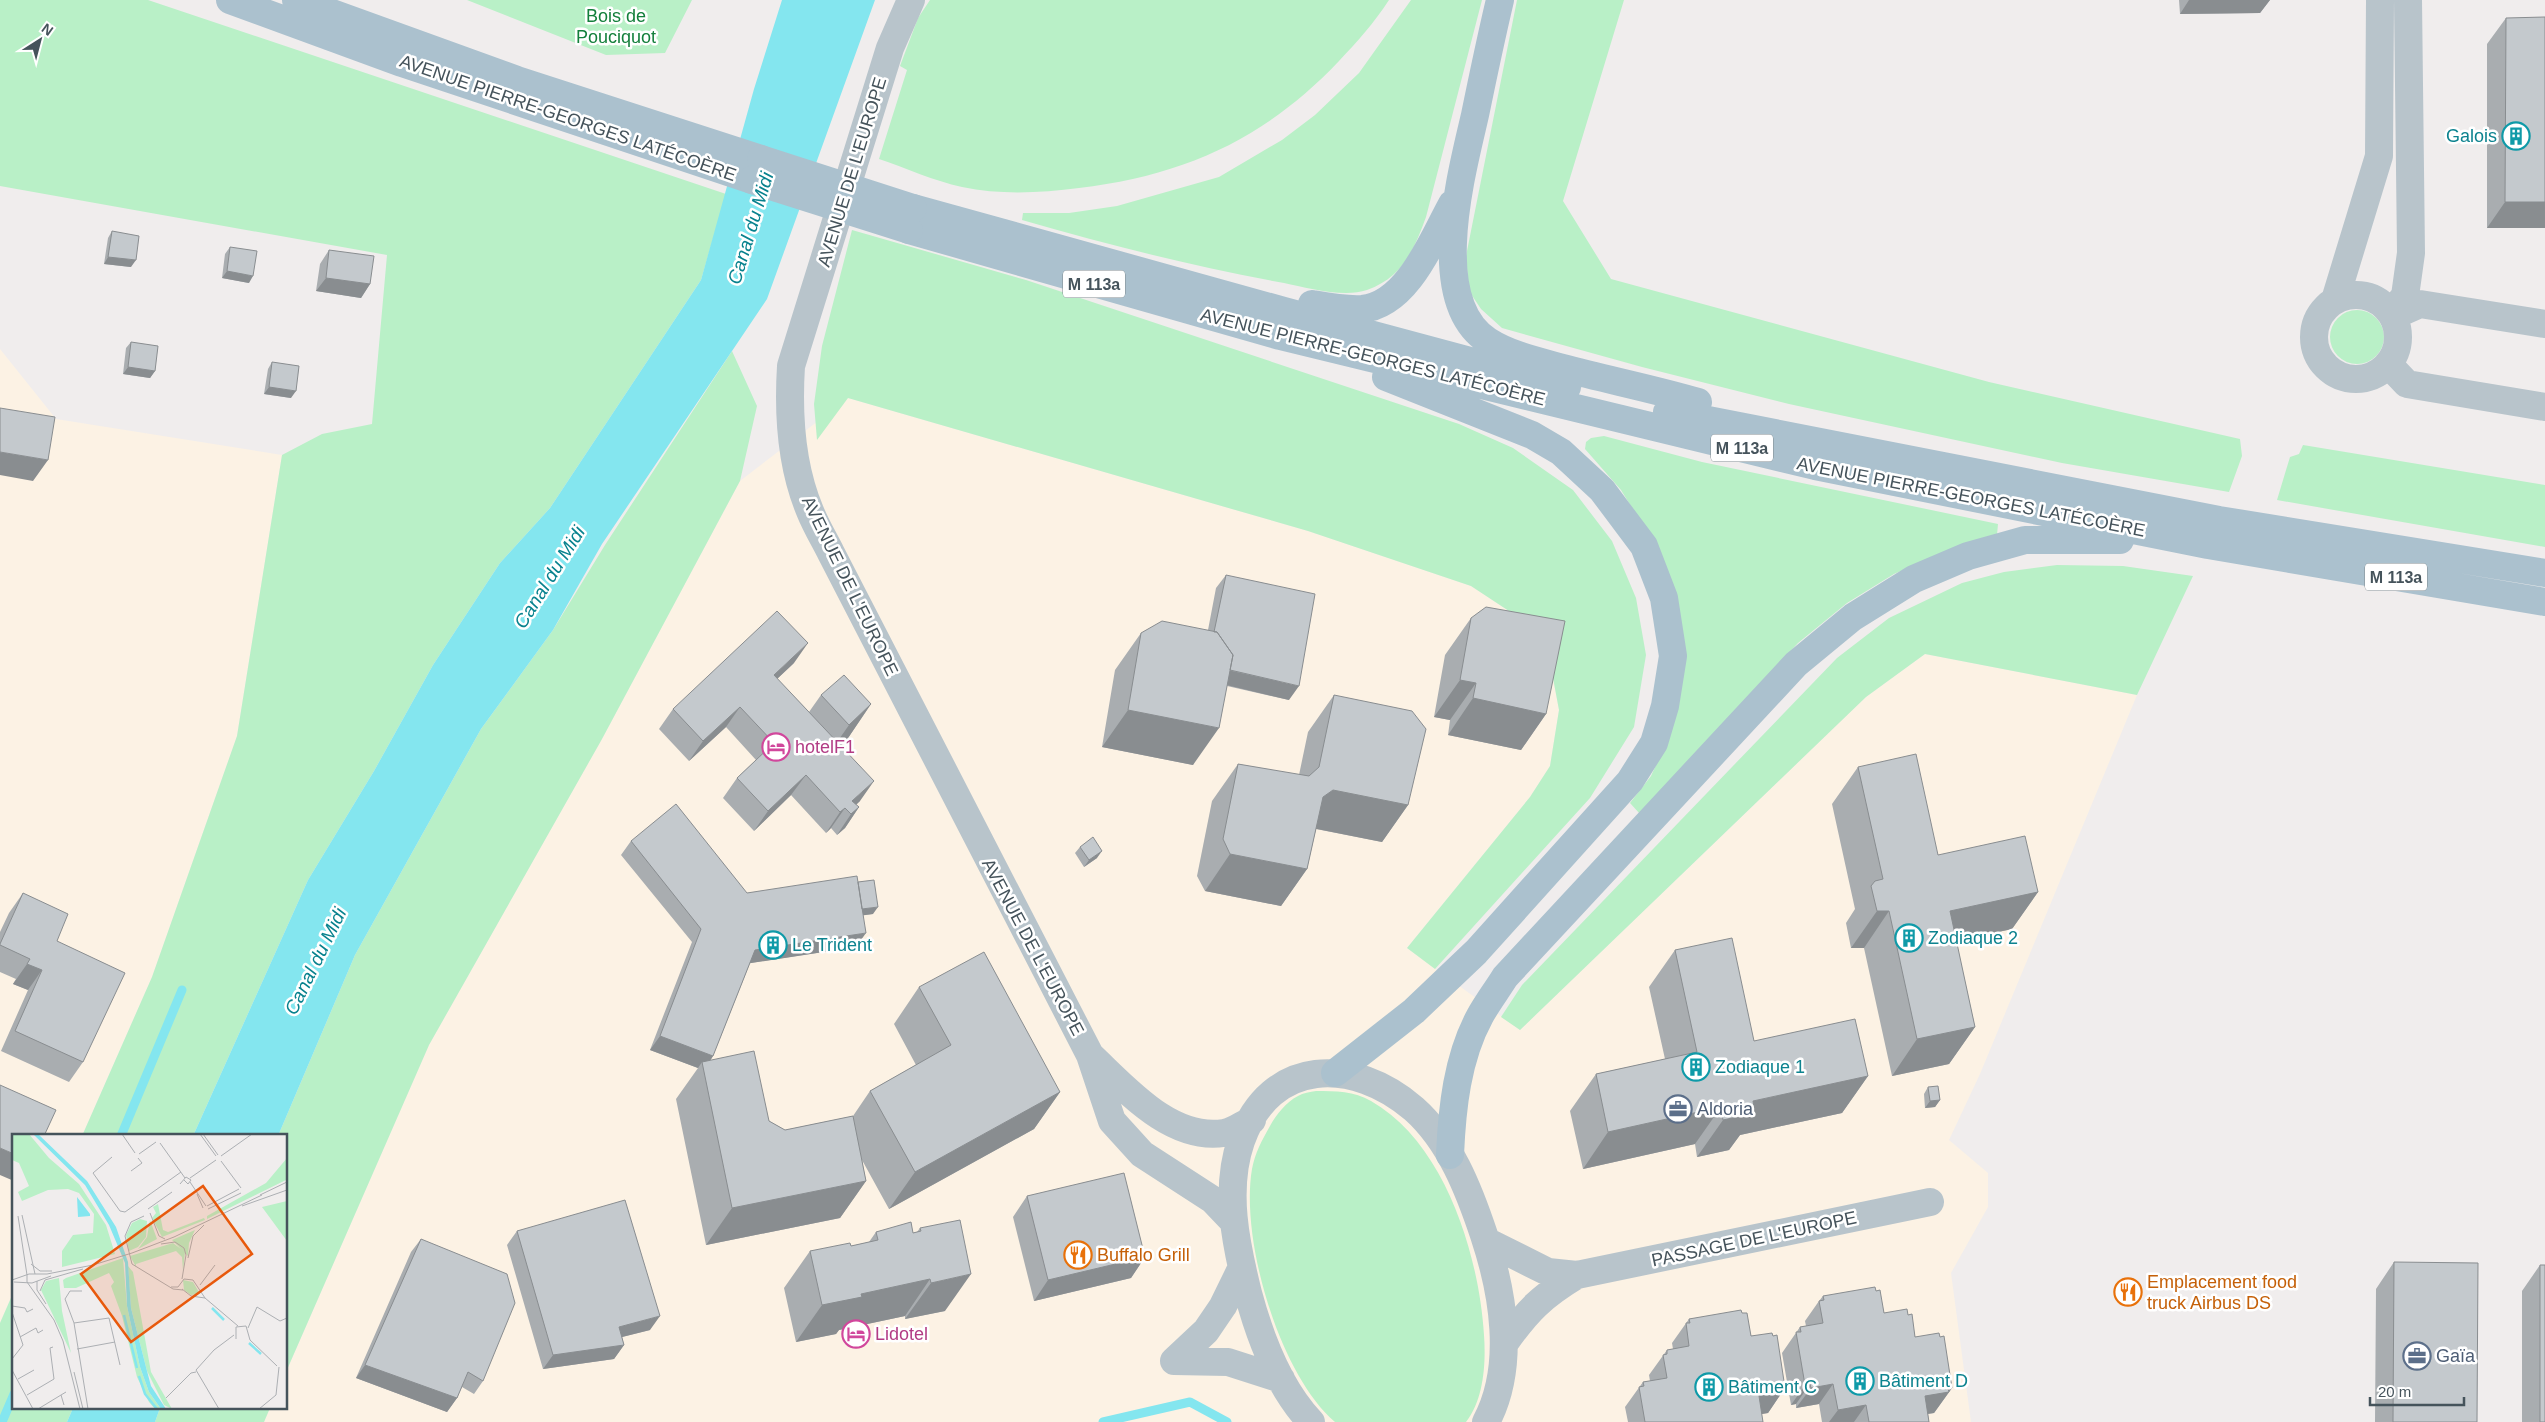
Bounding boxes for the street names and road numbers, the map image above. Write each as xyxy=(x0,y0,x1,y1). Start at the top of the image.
street label: AVENUE PIERRE-GEORGES LATÉCOÈRE xyxy=(397,51,739,185)
street label: AVENUE DE L'EUROPE xyxy=(814,75,890,269)
road number: M 113a xyxy=(1063,270,1125,298)
street label: AVENUE PIERRE-GEORGES LATÉCOÈRE xyxy=(1199,304,1547,410)
road number: M 113a xyxy=(1711,434,1773,462)
street label: AVENUE PIERRE-GEORGES LATÉCOÈRE xyxy=(1795,453,2147,541)
street label: AVENUE DE L'EUROPE xyxy=(798,493,902,679)
road number: M 113a xyxy=(2365,564,2427,590)
street label: AVENUE DE L'EUROPE xyxy=(978,855,1088,1039)
street label: PASSAGE DE L'EUROPE xyxy=(1650,1207,1858,1271)

